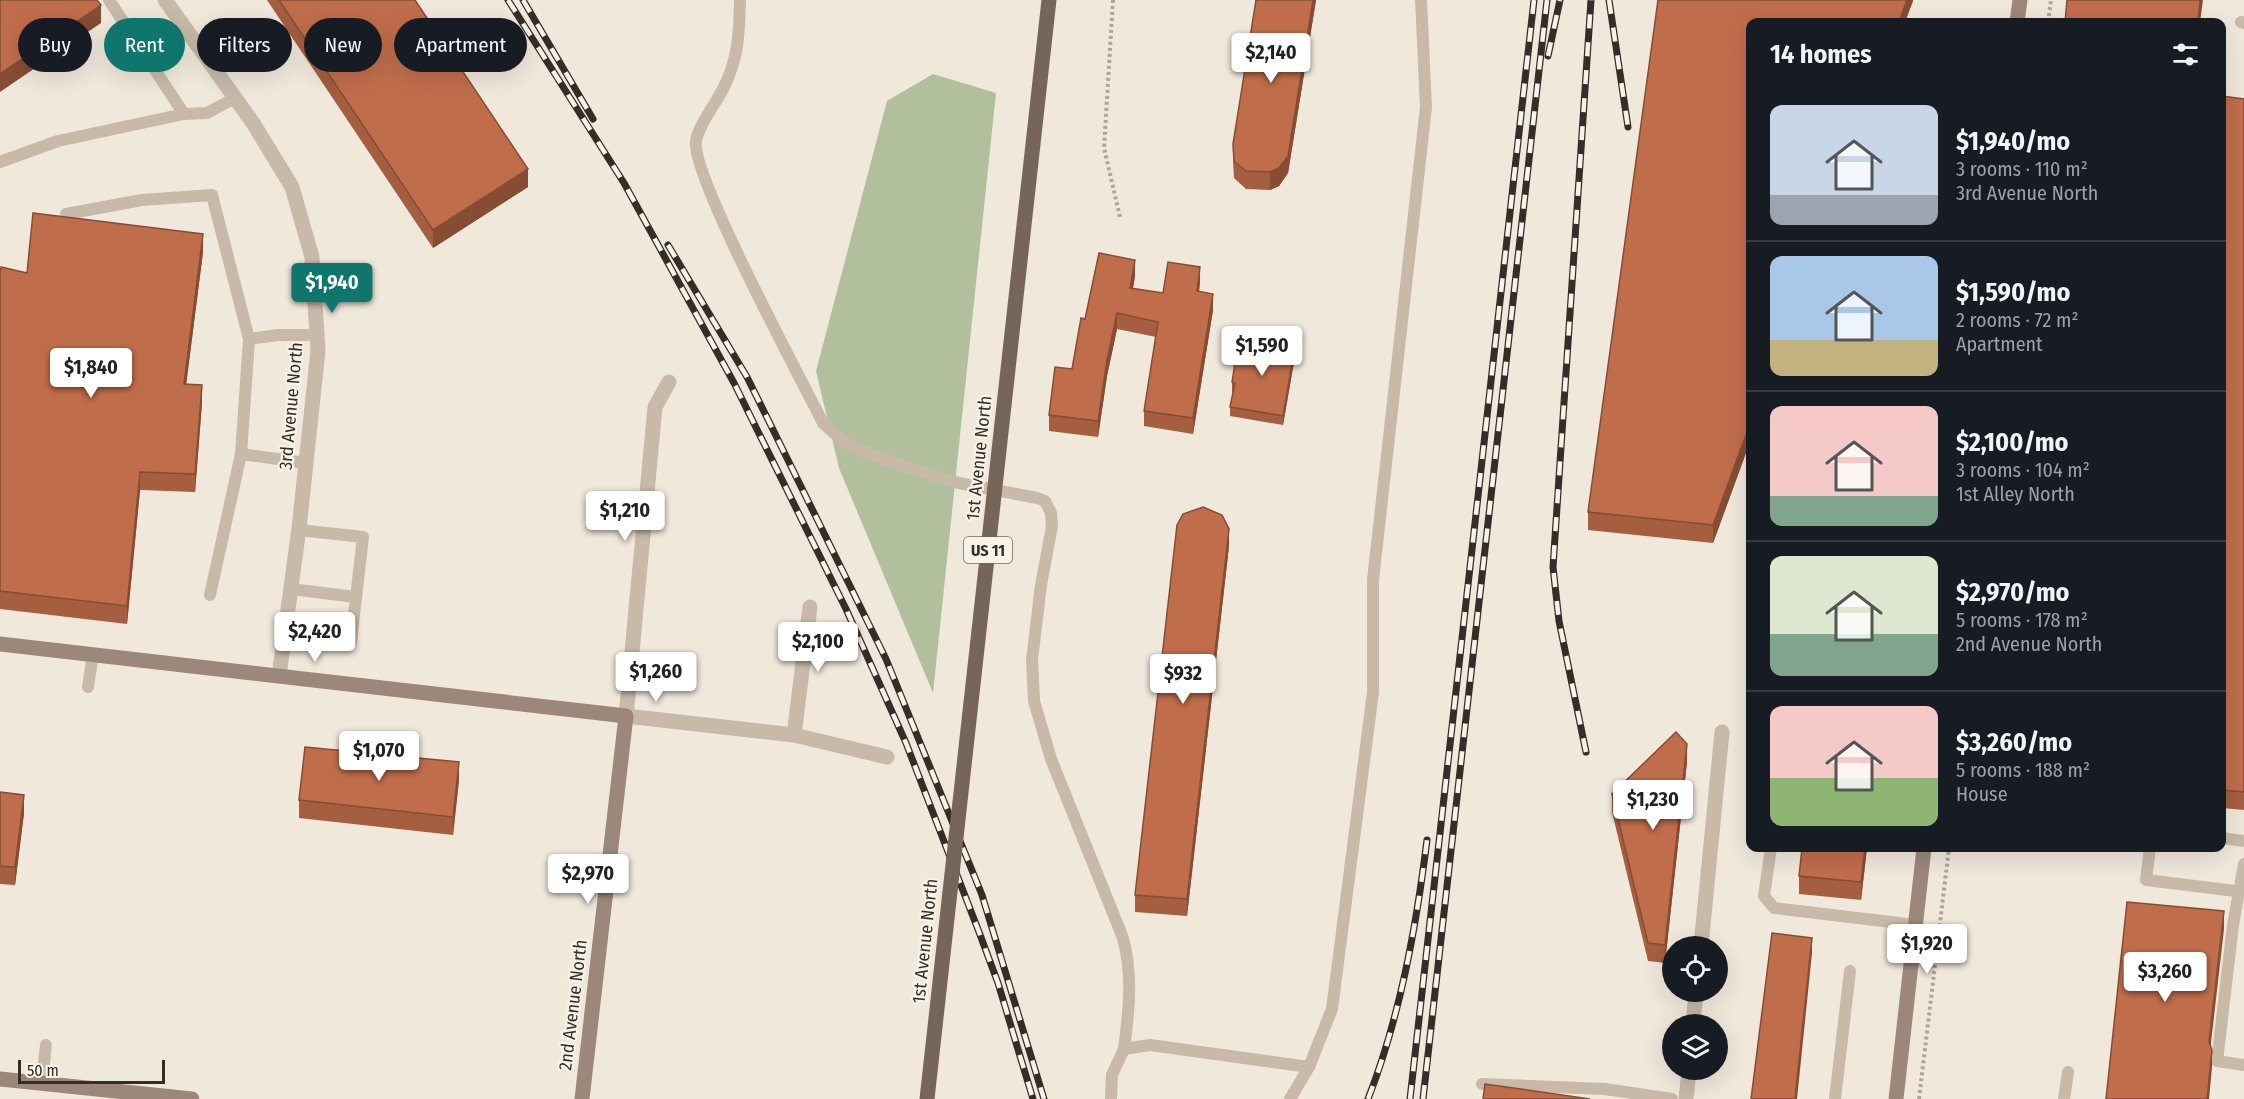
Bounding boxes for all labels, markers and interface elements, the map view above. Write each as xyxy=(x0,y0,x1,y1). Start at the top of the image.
chip: Buy xyxy=(18,18,92,72)
chip: Rent xyxy=(104,18,185,72)
chip: Filters xyxy=(197,18,292,72)
chip: New xyxy=(304,18,382,72)
chip: Apartment xyxy=(394,18,527,72)
pin: $2,140 xyxy=(1222,33,1320,84)
icon: filters xyxy=(2169,38,2202,71)
text: 14 homes xyxy=(1770,39,1872,70)
text: $2,140 xyxy=(1245,40,1297,64)
text: $1,940/mo xyxy=(1956,126,2070,157)
icon: home xyxy=(1818,129,1890,201)
text: 3 rooms · 110 m² xyxy=(1956,157,2088,181)
text: 3rd Avenue North xyxy=(1956,181,2098,205)
pin: $1,940 xyxy=(283,263,381,314)
text: $1,940 xyxy=(305,270,359,294)
text: $1,590/mo xyxy=(1956,277,2070,308)
icon: home xyxy=(1818,280,1890,352)
text: 2 rooms · 72 m² xyxy=(1956,308,2078,332)
pin: $1,590 xyxy=(1213,326,1311,377)
text: Apartment xyxy=(1956,332,2043,356)
text: $1,590 xyxy=(1235,333,1289,357)
street label: 3rd Avenue North xyxy=(274,341,308,471)
pin: $1,840 xyxy=(42,348,140,399)
text: $1,840 xyxy=(64,355,118,379)
street label: 1st Avenue North xyxy=(962,395,996,521)
text: $2,100/mo xyxy=(1956,427,2069,458)
icon: home xyxy=(1818,430,1890,502)
text: 3 rooms · 104 m² xyxy=(1956,458,2090,482)
text: 1st Alley North xyxy=(1956,482,2075,506)
pin: $1,210 xyxy=(576,491,674,542)
text: $1,210 xyxy=(600,498,650,522)
road number: US 11 xyxy=(964,537,1012,563)
text: $2,970/mo xyxy=(1956,577,2069,608)
icon: home xyxy=(1818,580,1890,652)
text: 5 rooms · 178 m² xyxy=(1956,608,2088,632)
pin: $2,420 xyxy=(266,612,364,663)
text: $2,420 xyxy=(288,619,342,643)
pin: $2,100 xyxy=(769,622,867,673)
text: $2,100 xyxy=(792,629,844,653)
text: 2nd Avenue North xyxy=(1956,632,2102,656)
pin: $1,260 xyxy=(607,652,705,703)
pin: $932 xyxy=(1147,654,1219,705)
text: $1,260 xyxy=(630,659,682,683)
text: $932 xyxy=(1164,661,1202,685)
text: $3,260/mo xyxy=(1956,727,2072,758)
icon: home xyxy=(1818,730,1890,802)
pin: $1,070 xyxy=(330,731,428,782)
text: $1,070 xyxy=(353,738,405,762)
text: 5 rooms · 188 m² xyxy=(1956,758,2090,782)
pin: $1,230 xyxy=(1604,780,1702,831)
text: House xyxy=(1956,782,2008,806)
text: $1,230 xyxy=(1627,787,1679,811)
pin: $2,970 xyxy=(539,854,637,905)
text: $2,970 xyxy=(562,861,614,885)
street label: 1st Avenue North xyxy=(908,878,942,1004)
pin: $1,920 xyxy=(1878,924,1976,975)
text: $1,920 xyxy=(1901,931,1953,955)
map controls xyxy=(1662,936,1728,1080)
button: locate xyxy=(1662,936,1728,1002)
street label: 2nd Avenue North xyxy=(554,938,592,1072)
pin: $3,260 xyxy=(2116,952,2214,1003)
text: $3,260 xyxy=(2138,959,2192,983)
button: layers xyxy=(1662,1014,1728,1080)
scale bar xyxy=(18,1057,165,1084)
text: 50 m xyxy=(27,1061,59,1080)

